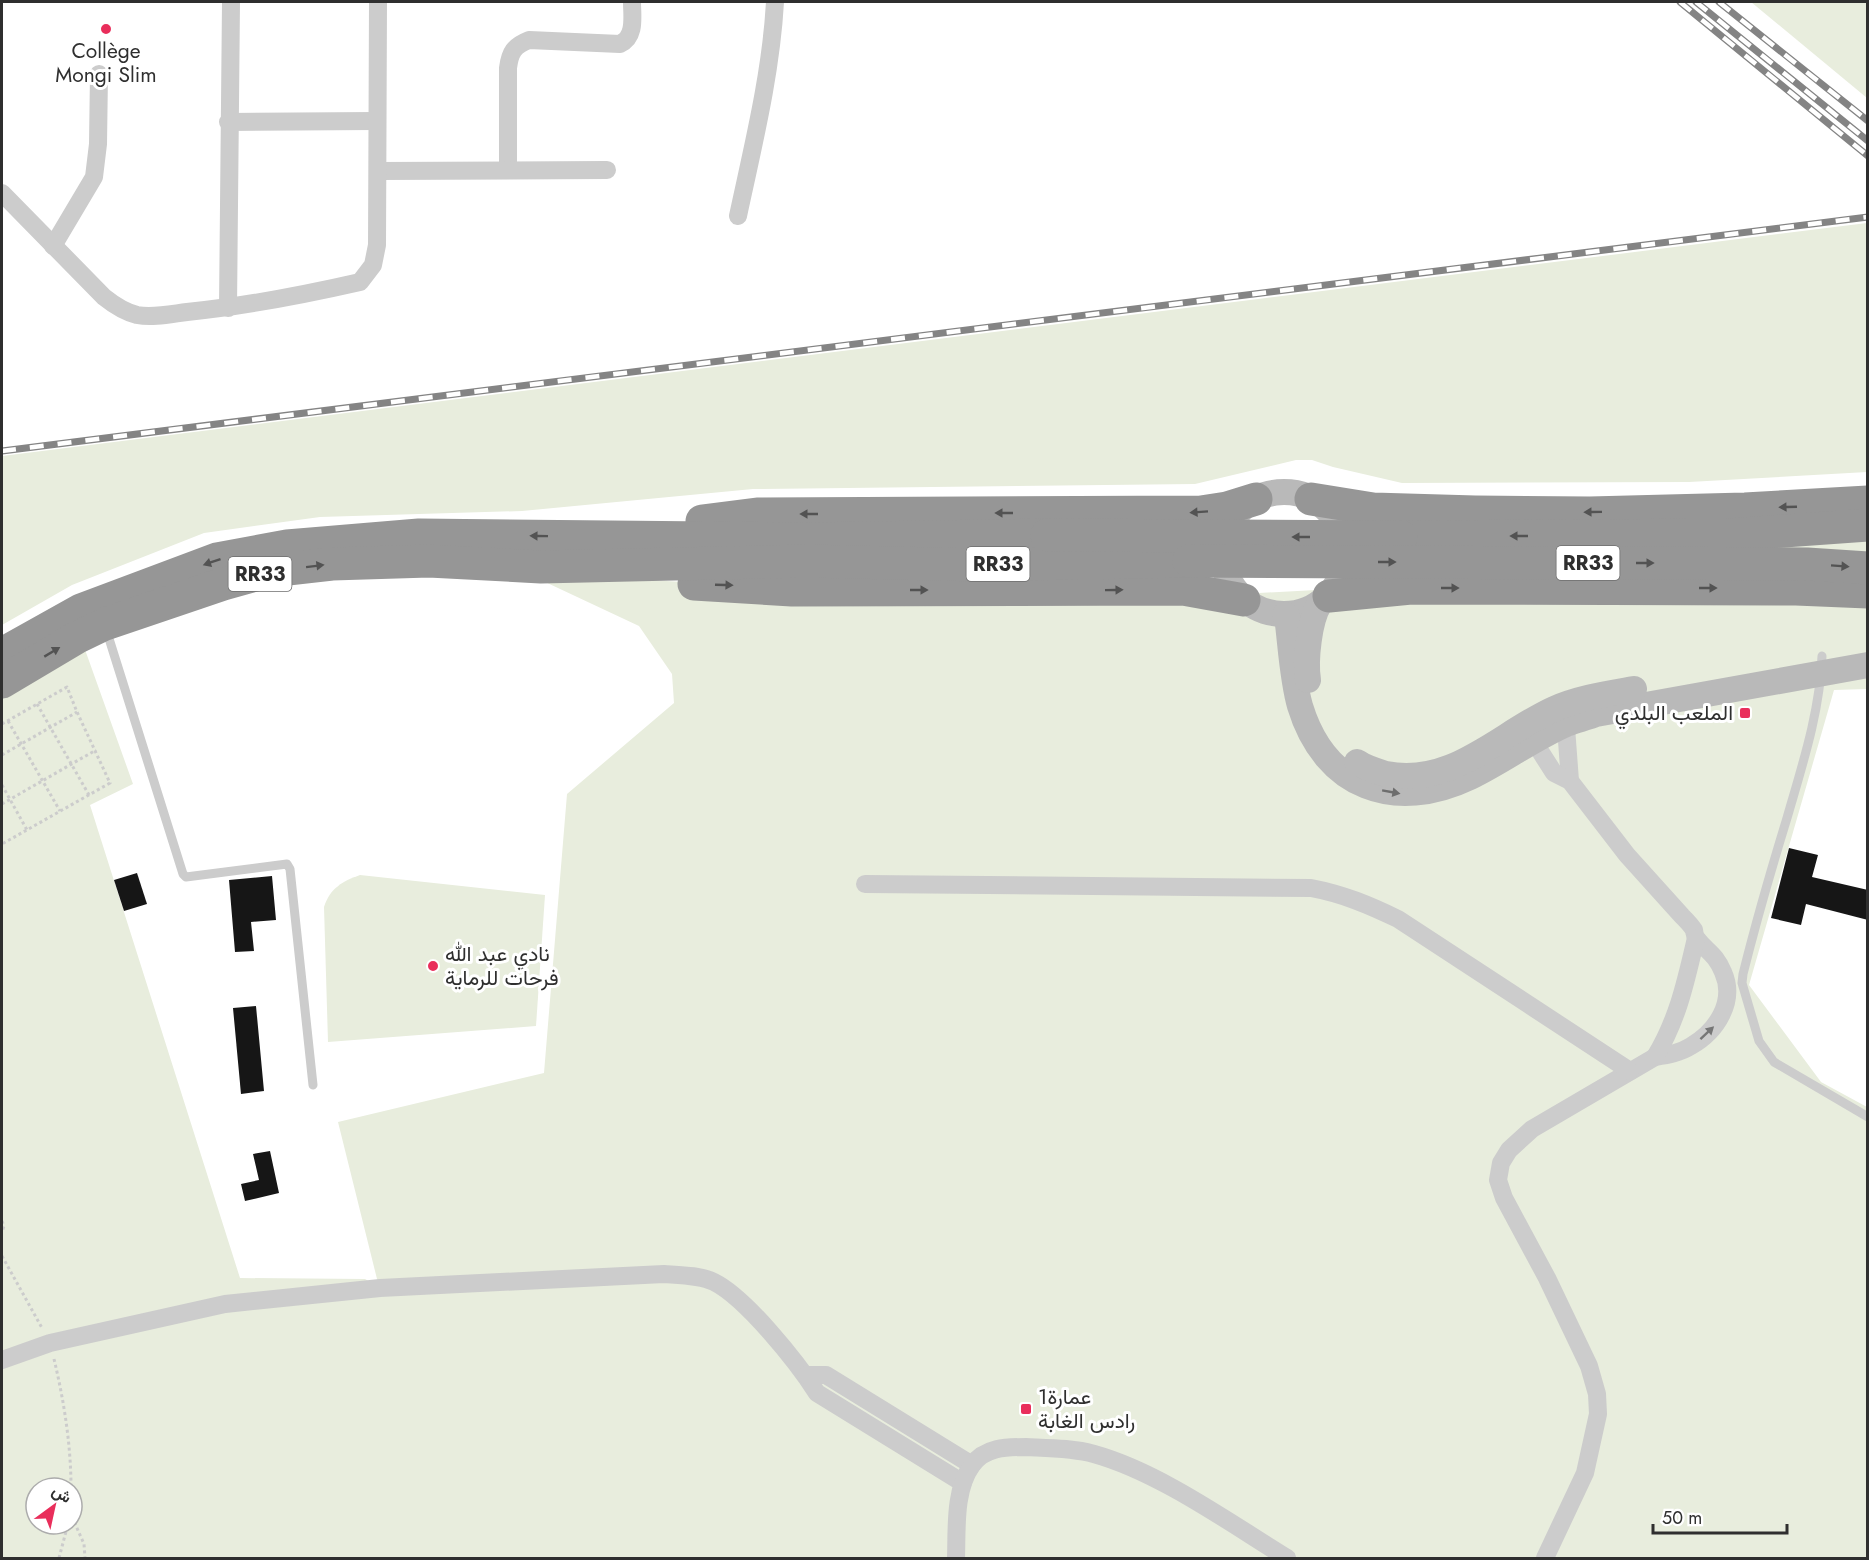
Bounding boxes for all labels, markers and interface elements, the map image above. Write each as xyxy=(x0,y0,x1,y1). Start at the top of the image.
marker: Collège Mongi Slim xyxy=(99,22,113,36)
place label: Collège Mongi Slim xyxy=(55,36,157,90)
one-way arrow xyxy=(1779,502,1798,512)
one-way arrow xyxy=(1189,507,1208,516)
one-way arrow xyxy=(994,508,1013,518)
one-way arrow xyxy=(1584,508,1603,517)
one-way arrow xyxy=(799,509,818,519)
one-way arrow xyxy=(529,531,548,541)
one-way arrow xyxy=(1510,531,1529,541)
one-way arrow xyxy=(1291,532,1310,541)
road number: RR33 xyxy=(1556,546,1620,580)
road number: RR33 xyxy=(966,547,1030,581)
one-way arrow xyxy=(203,557,221,567)
road number: RR33 xyxy=(228,557,292,591)
one-way arrow xyxy=(1378,557,1397,567)
one-way arrow xyxy=(1636,558,1655,568)
one-way arrow xyxy=(306,561,325,571)
one-way arrow xyxy=(1830,562,1849,571)
one-way arrow xyxy=(715,581,734,590)
one-way arrow xyxy=(1440,583,1459,593)
one-way arrow xyxy=(1698,583,1717,593)
one-way arrow xyxy=(909,585,928,595)
one-way arrow xyxy=(1104,585,1123,595)
one-way arrow xyxy=(44,647,61,657)
place label: الملعب البلدي xyxy=(1615,698,1733,730)
marker: الملعب البلدي xyxy=(1738,706,1752,720)
one-way arrow xyxy=(1382,788,1401,797)
place label: نادي عبد الله فرحات للرماية xyxy=(445,939,559,993)
marker: نادي عبد الله فرحات للرماية xyxy=(426,959,440,973)
one-way arrow xyxy=(1699,1026,1713,1040)
place label: 1عمارة رادس الغابة xyxy=(1038,1382,1135,1436)
marker: 1عمارة رادس الغابة xyxy=(1019,1402,1033,1416)
north arrow xyxy=(24,1476,84,1536)
text: ش xyxy=(48,1479,76,1509)
scale bar xyxy=(1653,1497,1786,1535)
text: 50 m xyxy=(1662,1505,1702,1531)

